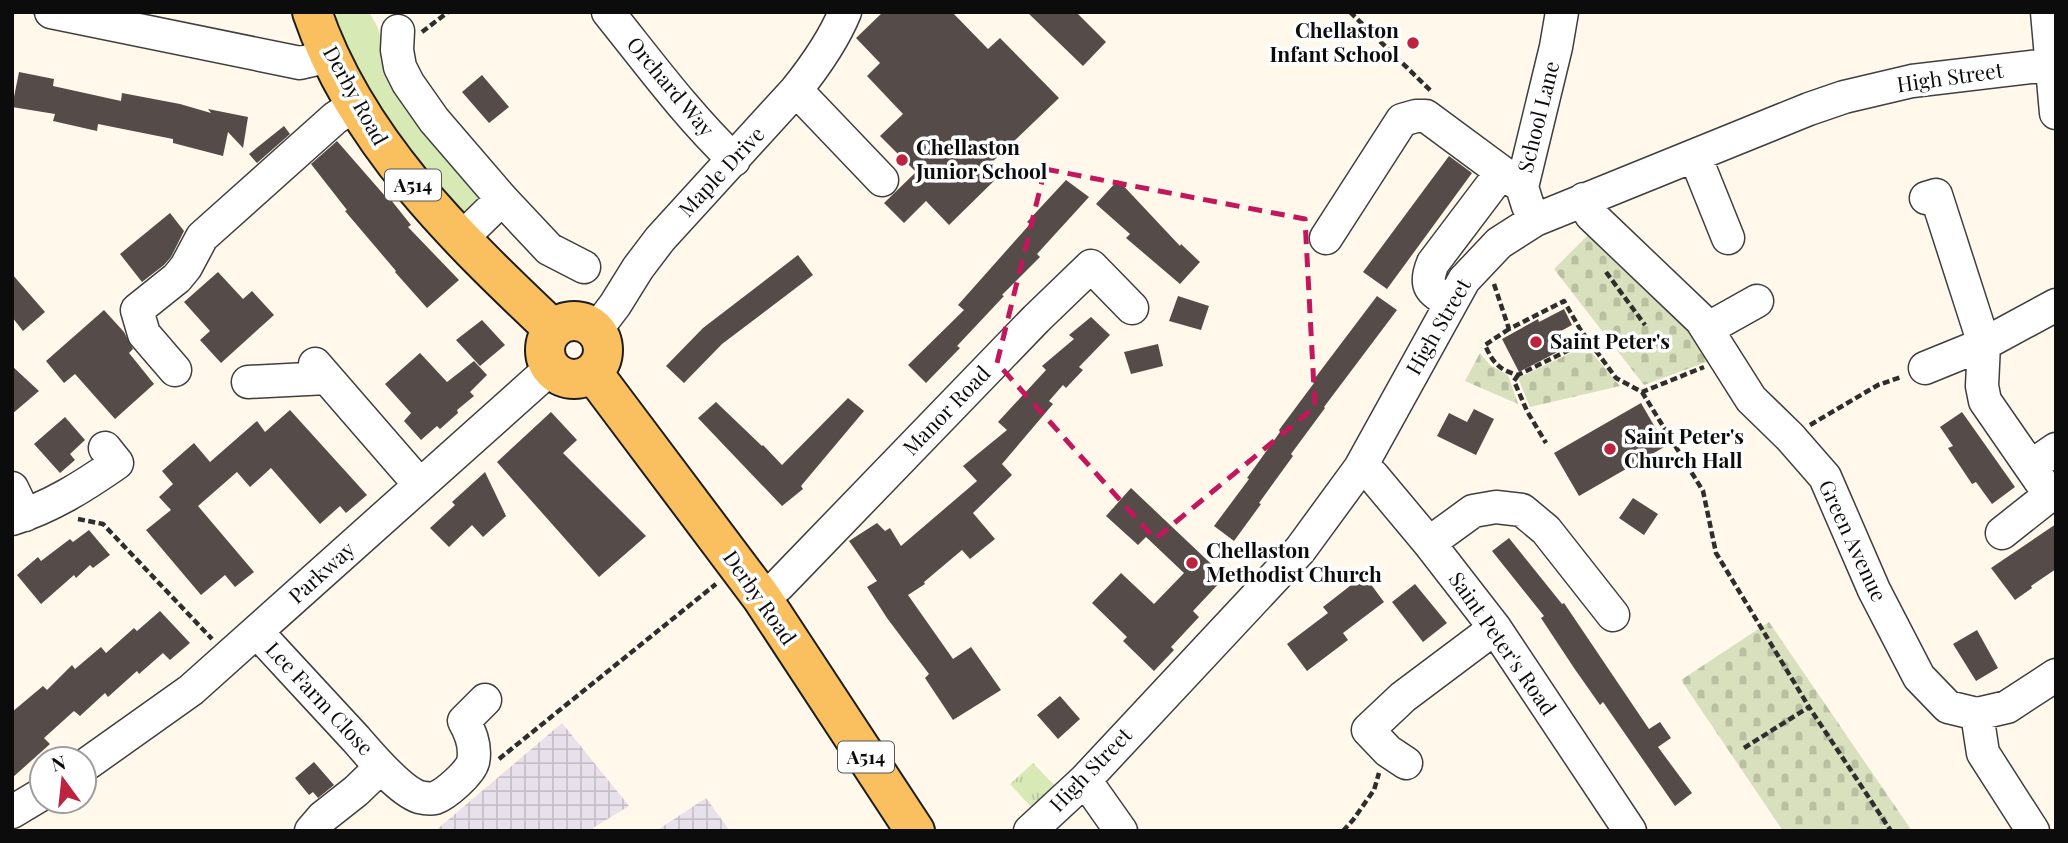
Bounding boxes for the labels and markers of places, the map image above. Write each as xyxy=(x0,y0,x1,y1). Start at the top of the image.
place label: Chellaston Infant School xyxy=(1269,15,1399,67)
marker: Chellaston Infant School xyxy=(1405,35,1421,51)
place label: Chellaston Junior School xyxy=(915,132,1048,184)
marker: Chellaston Junior School xyxy=(894,152,910,168)
place label: Saint Peter's xyxy=(1550,326,1670,354)
marker: Saint Peter's xyxy=(1528,334,1544,350)
place label: Saint Peter's Church Hall xyxy=(1624,421,1744,473)
marker: Saint Peter's Church Hall xyxy=(1602,441,1618,457)
place label: Chellaston Methodist Church xyxy=(1206,535,1382,587)
marker: Chellaston Methodist Church xyxy=(1184,555,1200,571)

